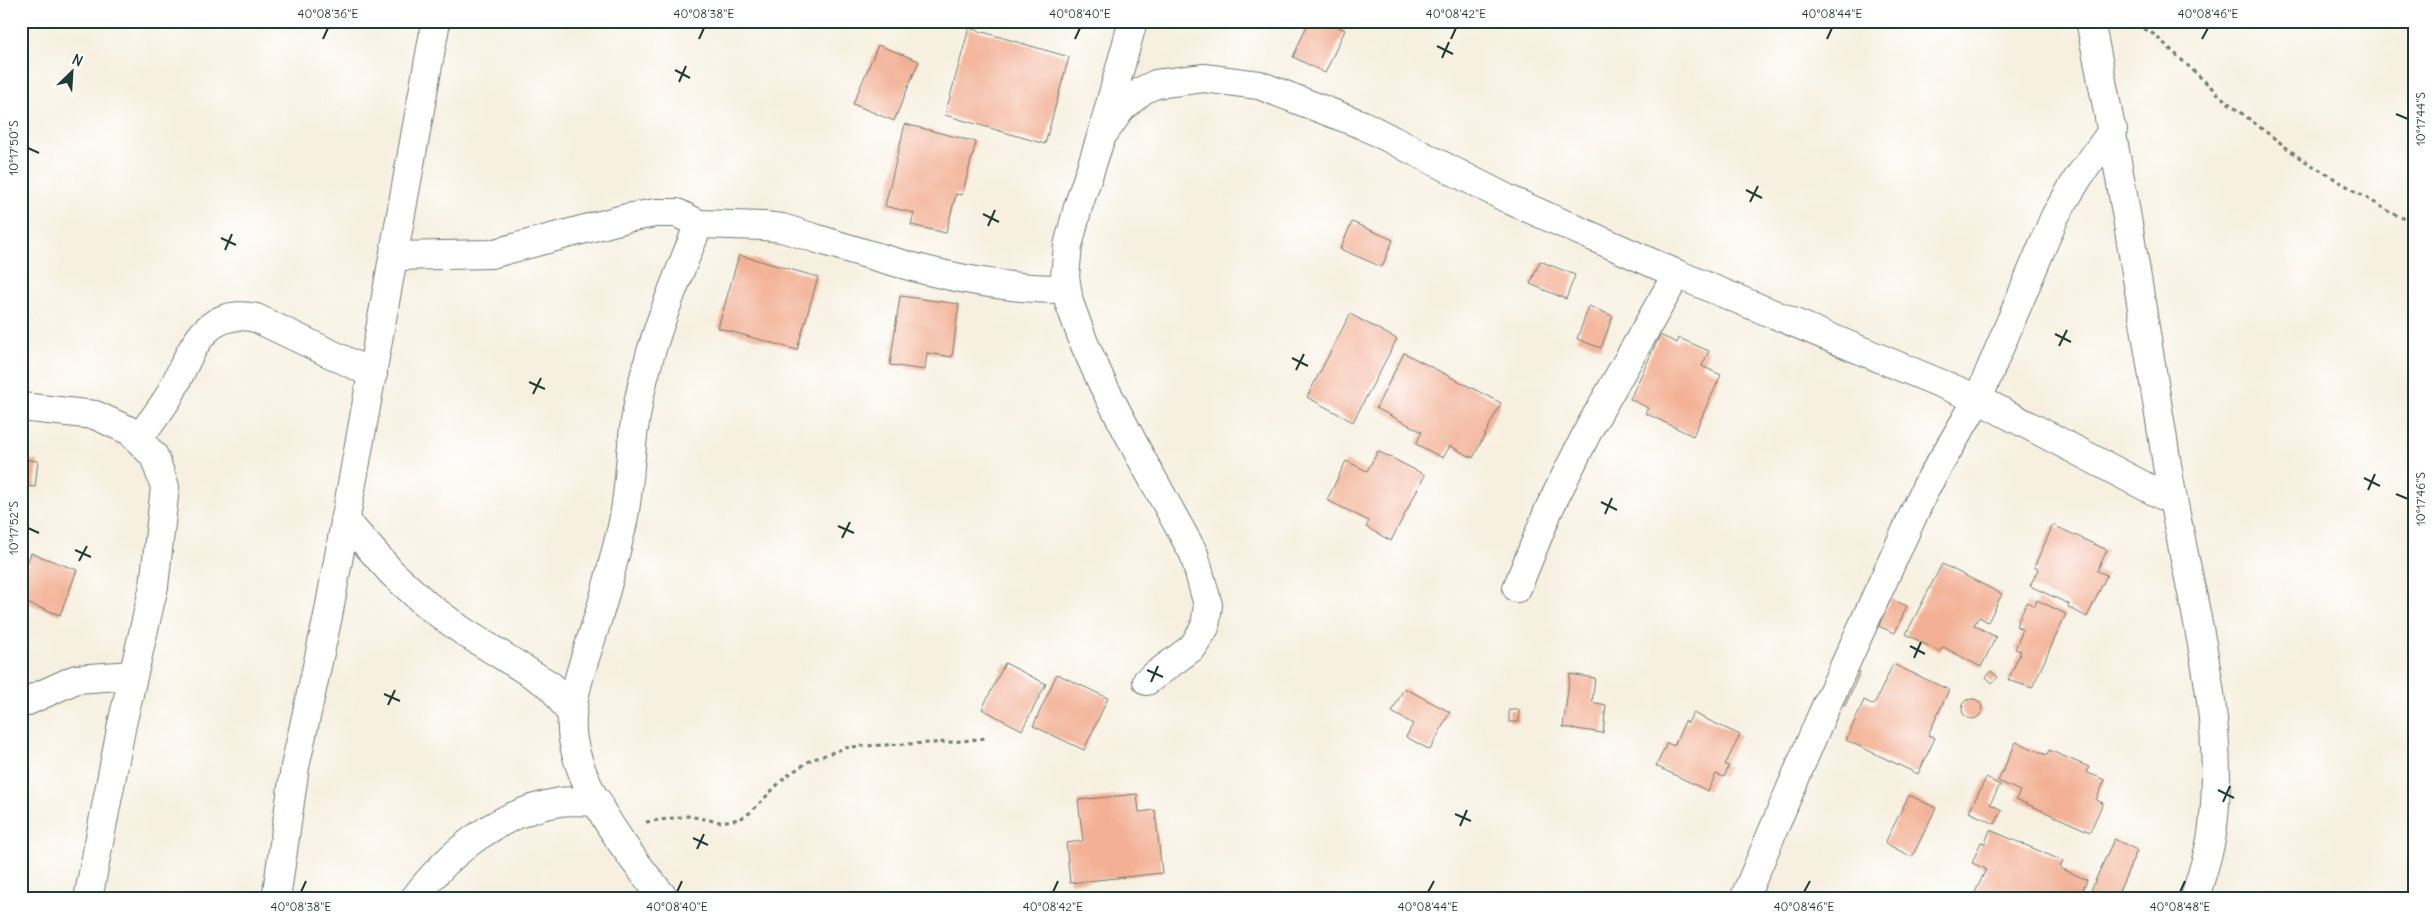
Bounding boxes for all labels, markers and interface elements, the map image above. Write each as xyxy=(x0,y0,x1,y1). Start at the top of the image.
text: 40°08'36"E xyxy=(298,6,358,21)
text: 40°08'38"E xyxy=(674,6,734,21)
text: 40°08'40"E xyxy=(1049,6,1111,21)
text: 40°08'42"E xyxy=(1426,6,1486,21)
text: 40°08'44"E xyxy=(1802,6,1862,21)
text: 40°08'46"E xyxy=(2178,6,2238,21)
north arrow xyxy=(48,48,98,98)
text: N xyxy=(69,50,86,70)
text: 10°17'44"S xyxy=(2413,92,2428,146)
text: 10°17'50"S xyxy=(6,120,21,176)
text: 10°17'46"S xyxy=(2413,472,2428,526)
text: 10°17'52"S xyxy=(6,501,21,555)
text: 40°08'38"E xyxy=(271,899,331,914)
text: 40°08'40"E xyxy=(646,899,708,914)
text: 40°08'42"E xyxy=(1023,899,1083,914)
text: 40°08'44"E xyxy=(1398,899,1458,914)
text: 40°08'46"E xyxy=(1774,899,1834,914)
text: 40°08'48"E xyxy=(2150,899,2210,914)

